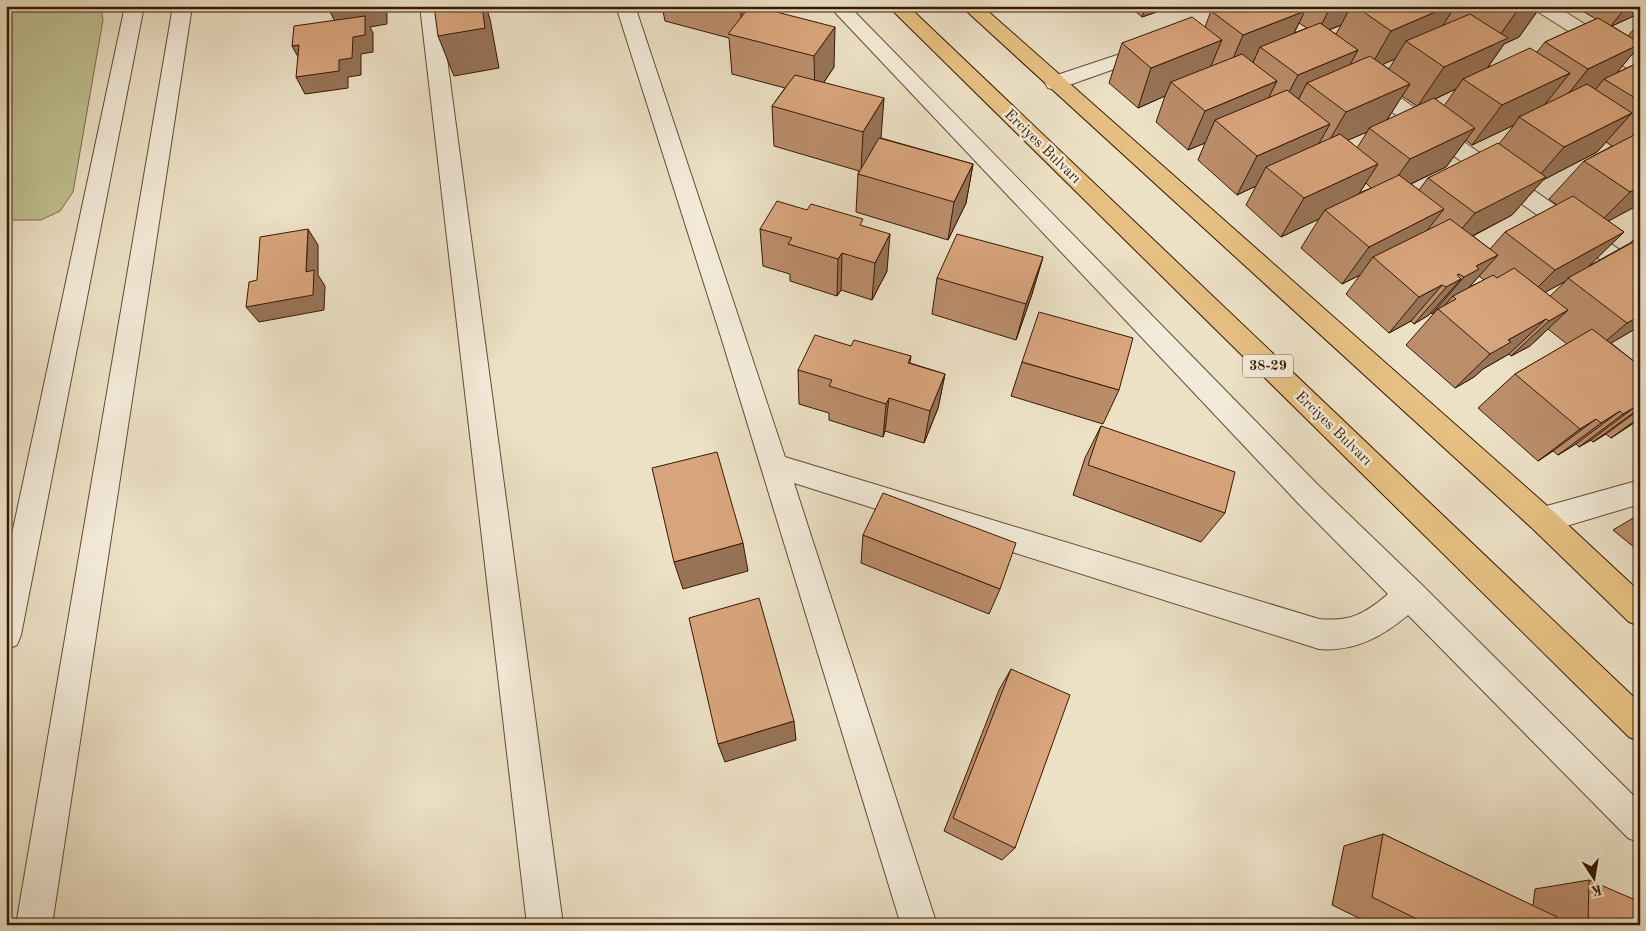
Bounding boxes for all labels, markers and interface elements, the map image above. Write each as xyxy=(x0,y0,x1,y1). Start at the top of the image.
street label: Erciyes Bulvarı xyxy=(1001,107,1083,187)
road number: 38-29 xyxy=(1243,354,1293,378)
street label: Erciyes Bulvarı xyxy=(1292,389,1374,469)
north arrow xyxy=(1568,854,1618,904)
text: K xyxy=(1590,882,1603,898)

